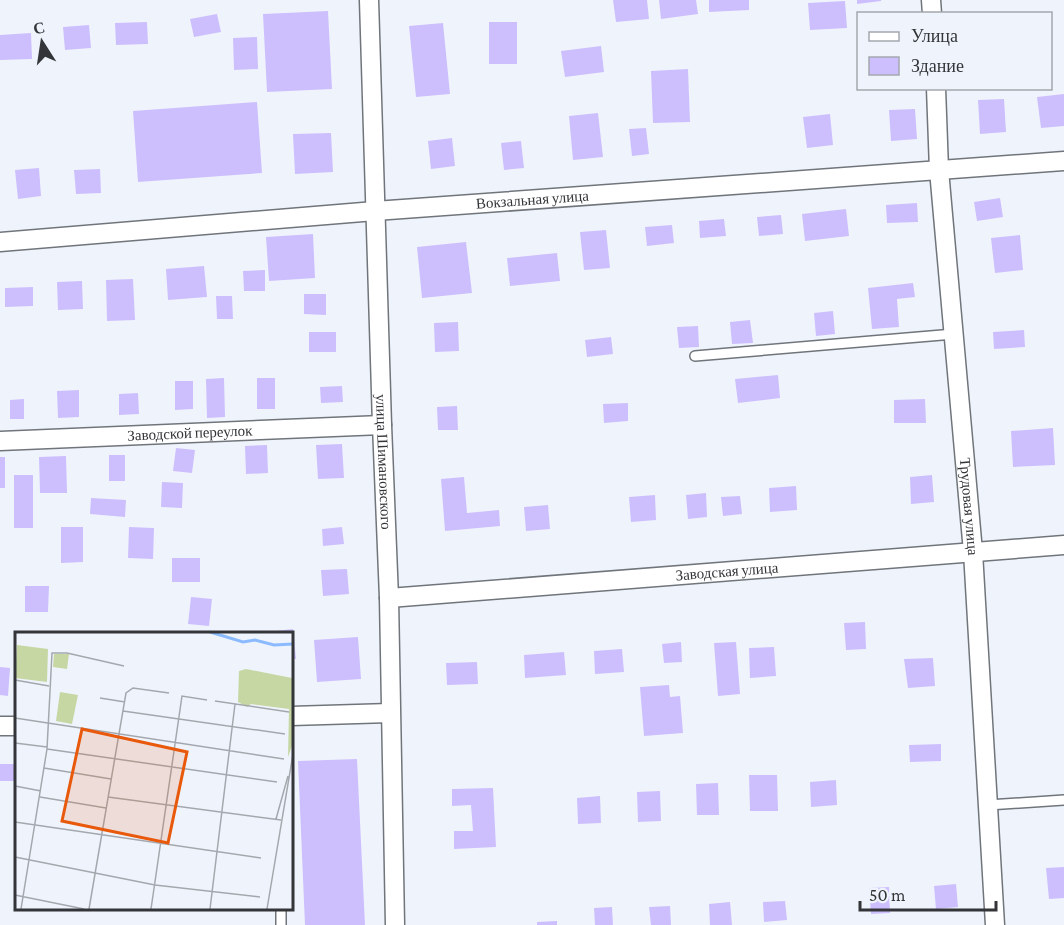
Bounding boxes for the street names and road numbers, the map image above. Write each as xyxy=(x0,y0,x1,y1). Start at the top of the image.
street label: Вокзальная улица xyxy=(475,187,590,212)
street label: улица Шимановского xyxy=(373,394,394,530)
street label: Заводской переулок xyxy=(127,422,253,444)
street label: Трудовая улица xyxy=(957,457,981,556)
street label: Заводская улица xyxy=(675,559,779,583)

